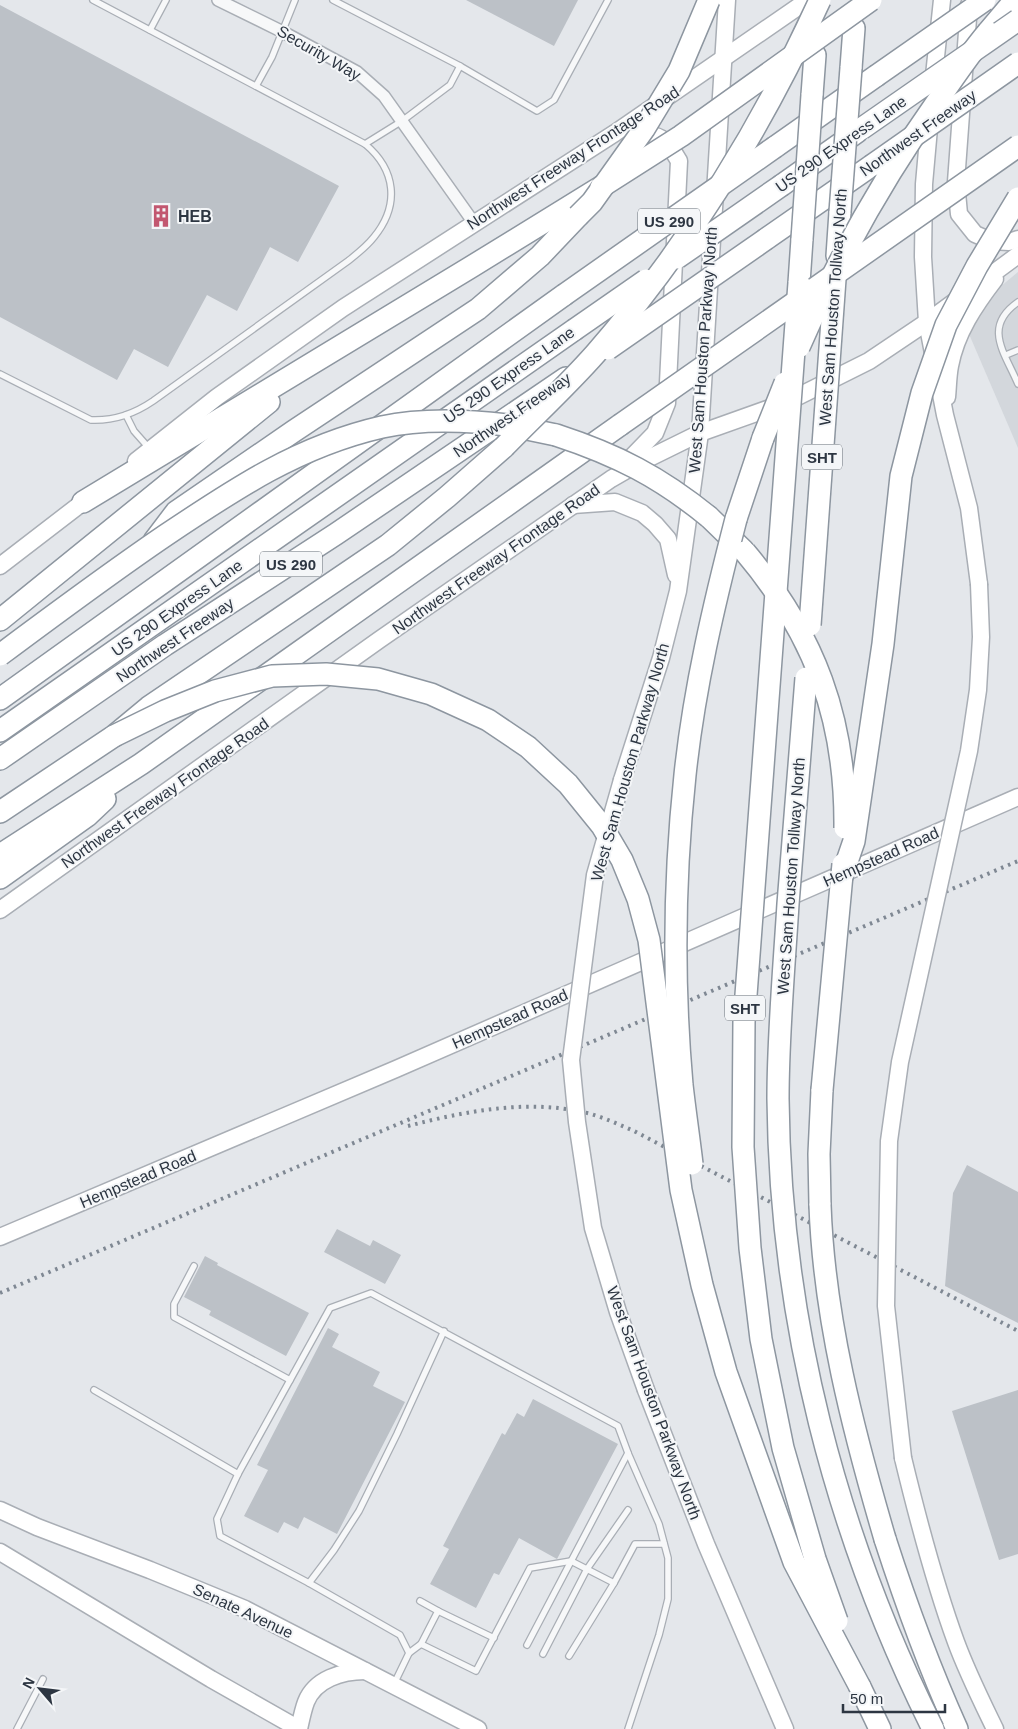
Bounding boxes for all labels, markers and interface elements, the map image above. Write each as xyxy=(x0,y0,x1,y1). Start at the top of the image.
street label: Security Way xyxy=(274,22,364,84)
street label: Northwest Freeway Frontage Road xyxy=(464,83,682,233)
street label: Northwest Freeway xyxy=(857,87,979,179)
street label: US 290 Express Lane xyxy=(772,92,910,196)
street label: West Sam Houston Tollway North xyxy=(816,188,850,426)
building icon: HEB xyxy=(148,203,174,229)
place label: HEB xyxy=(178,208,212,225)
road number: US 290 xyxy=(638,208,700,234)
street label: West Sam Houston Parkway North xyxy=(686,226,720,474)
street label: US 290 Express Lane xyxy=(440,323,578,427)
street label: Northwest Freeway xyxy=(450,369,574,461)
road number: SHT xyxy=(802,444,842,470)
street label: Northwest Freeway Frontage Road xyxy=(389,481,603,637)
road number: US 290 xyxy=(260,552,322,576)
street label: US 290 Express Lane xyxy=(108,556,246,660)
street label: Northwest Freeway xyxy=(113,594,237,686)
street label: West Sam Houston Parkway North xyxy=(588,641,672,883)
street label: Northwest Freeway Frontage Road xyxy=(58,715,272,871)
street label: West Sam Houston Tollway North xyxy=(774,757,808,995)
street label: Hempstead Road xyxy=(821,824,941,890)
street label: Hempstead Road xyxy=(450,986,570,1052)
road number: SHT xyxy=(725,996,765,1020)
street label: Hempstead Road xyxy=(77,1147,199,1211)
street label: West Sam Houston Parkway North xyxy=(604,1284,704,1522)
street label: Senate Avenue xyxy=(190,1580,296,1642)
north arrow xyxy=(15,1664,65,1714)
text: N xyxy=(19,1675,38,1691)
scale bar xyxy=(843,1682,946,1714)
text: 50 m xyxy=(850,1690,883,1707)

